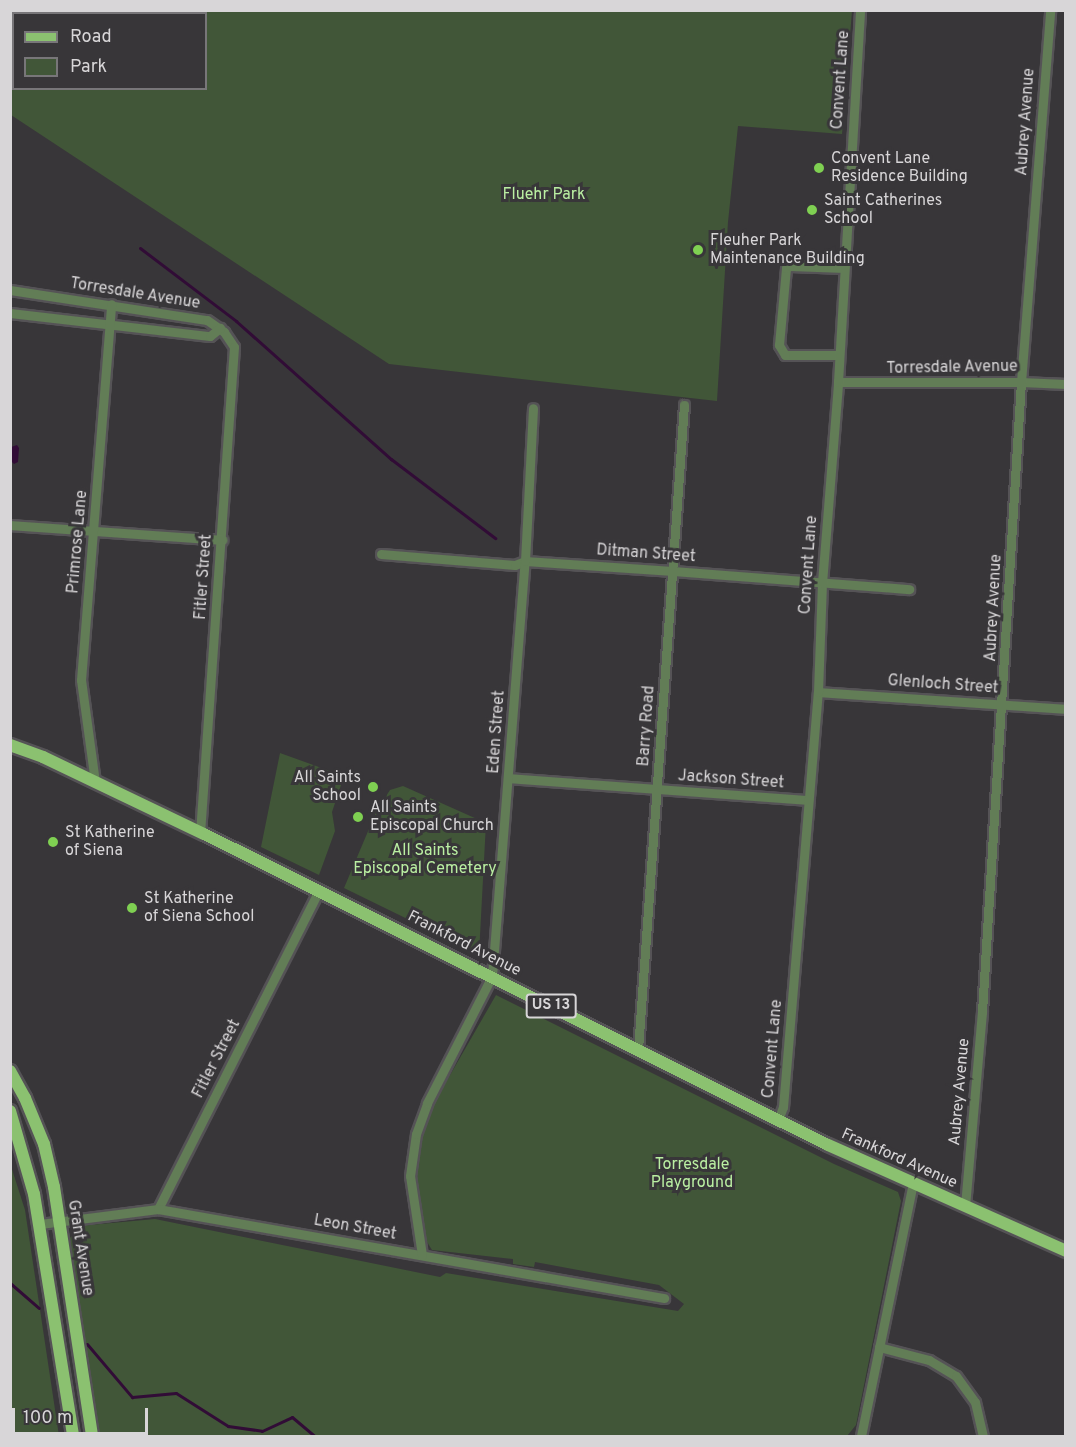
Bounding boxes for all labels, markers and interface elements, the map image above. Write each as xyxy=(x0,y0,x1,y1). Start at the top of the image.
legend xyxy=(12,12,207,90)
text: Road xyxy=(70,26,112,49)
street label: Convent Lane xyxy=(828,30,854,130)
text: Park xyxy=(70,56,107,79)
street label: Aubrey Avenue xyxy=(1013,67,1039,177)
place label: Convent Lane Residence Building xyxy=(831,149,968,187)
marker: Convent Lane Residence Building xyxy=(812,161,826,175)
park label: Fluehr Park xyxy=(503,185,585,205)
place label: Saint Catherines School xyxy=(824,191,942,229)
marker: Saint Catherines School xyxy=(805,203,819,217)
place label: Fleuher Park Maintenance Building xyxy=(710,231,865,269)
marker: Fleuher Park Maintenance Building xyxy=(691,243,705,257)
street label: Torresdale Avenue xyxy=(68,274,202,314)
street label: Torresdale Avenue xyxy=(886,357,1018,379)
street label: Primrose Lane xyxy=(64,489,92,595)
street label: Convent Lane xyxy=(796,515,822,615)
street label: Fitler Street xyxy=(191,534,217,620)
street label: Ditman Street xyxy=(596,541,696,567)
street label: Aubrey Avenue xyxy=(982,553,1006,663)
street label: Glenloch Street xyxy=(887,672,999,698)
street label: Barry Road xyxy=(635,685,659,767)
street label: Eden Street xyxy=(485,690,509,774)
street label: Jackson Street xyxy=(677,767,785,793)
place label: All Saints School xyxy=(294,768,361,806)
marker: All Saints School xyxy=(366,780,380,794)
place label: All Saints Episcopal Church xyxy=(370,798,494,836)
marker: All Saints Episcopal Church xyxy=(351,810,365,824)
place label: St Katherine of Siena xyxy=(65,823,155,861)
marker: St Katherine of Siena xyxy=(46,835,60,849)
park label: All Saints Episcopal Cemetery xyxy=(353,841,497,879)
place label: St Katherine of Siena School xyxy=(144,889,254,927)
marker: St Katherine of Siena School xyxy=(125,901,139,915)
street label: Frankford Avenue xyxy=(404,907,524,981)
road number: US 13 xyxy=(526,994,576,1018)
street label: Convent Lane xyxy=(759,999,787,1099)
street label: Fitler Street xyxy=(189,1016,245,1102)
street label: Aubrey Avenue xyxy=(946,1037,974,1147)
street label: Frankford Avenue xyxy=(838,1125,960,1193)
park label: Torresdale Playground xyxy=(651,1155,733,1193)
street label: Grant Avenue xyxy=(63,1198,97,1298)
street label: Leon Street xyxy=(312,1211,398,1245)
scale bar xyxy=(15,1396,152,1434)
text: 100 m xyxy=(23,1407,72,1430)

